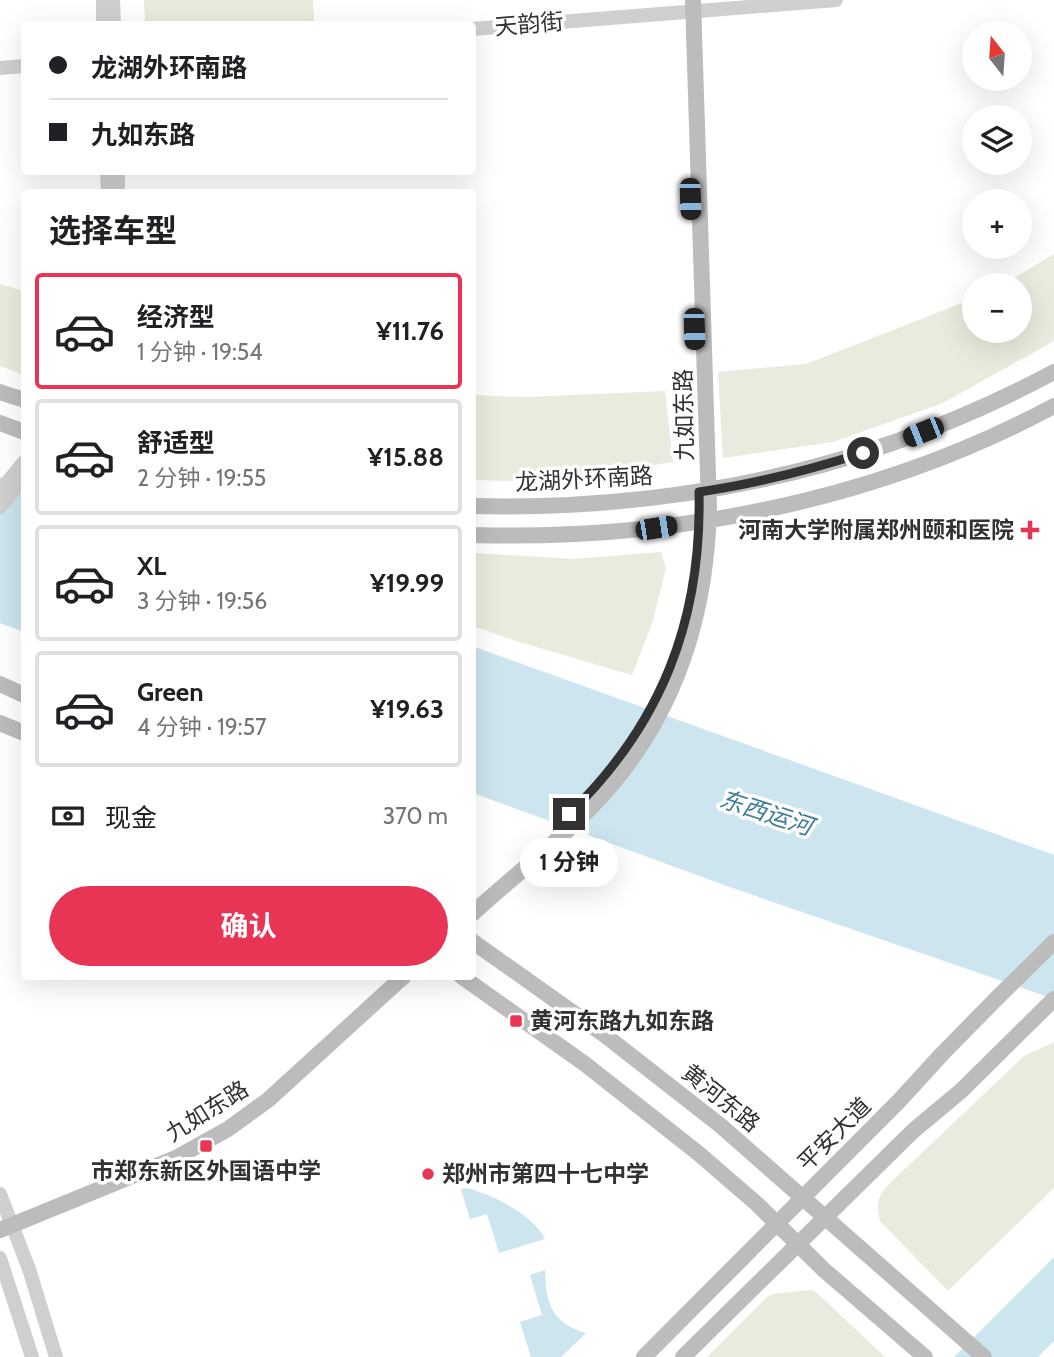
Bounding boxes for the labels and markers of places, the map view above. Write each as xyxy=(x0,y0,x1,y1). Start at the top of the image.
place label: 河南大学附属郑州颐和医院 xyxy=(738,516,1014,544)
marker: 河南大学附属郑州颐和医院 xyxy=(1020,520,1040,540)
place label: 黄河东路九如东路 xyxy=(530,1007,714,1035)
marker: 黄河东路九如东路 xyxy=(508,1013,524,1029)
marker: 市郑东新区外国语中学 xyxy=(198,1138,214,1154)
place label: 市郑东新区外国语中学 xyxy=(91,1157,321,1185)
place label: 郑州市第四十七中学 xyxy=(442,1160,649,1188)
marker: 郑州市第四十七中学 xyxy=(420,1166,436,1182)

